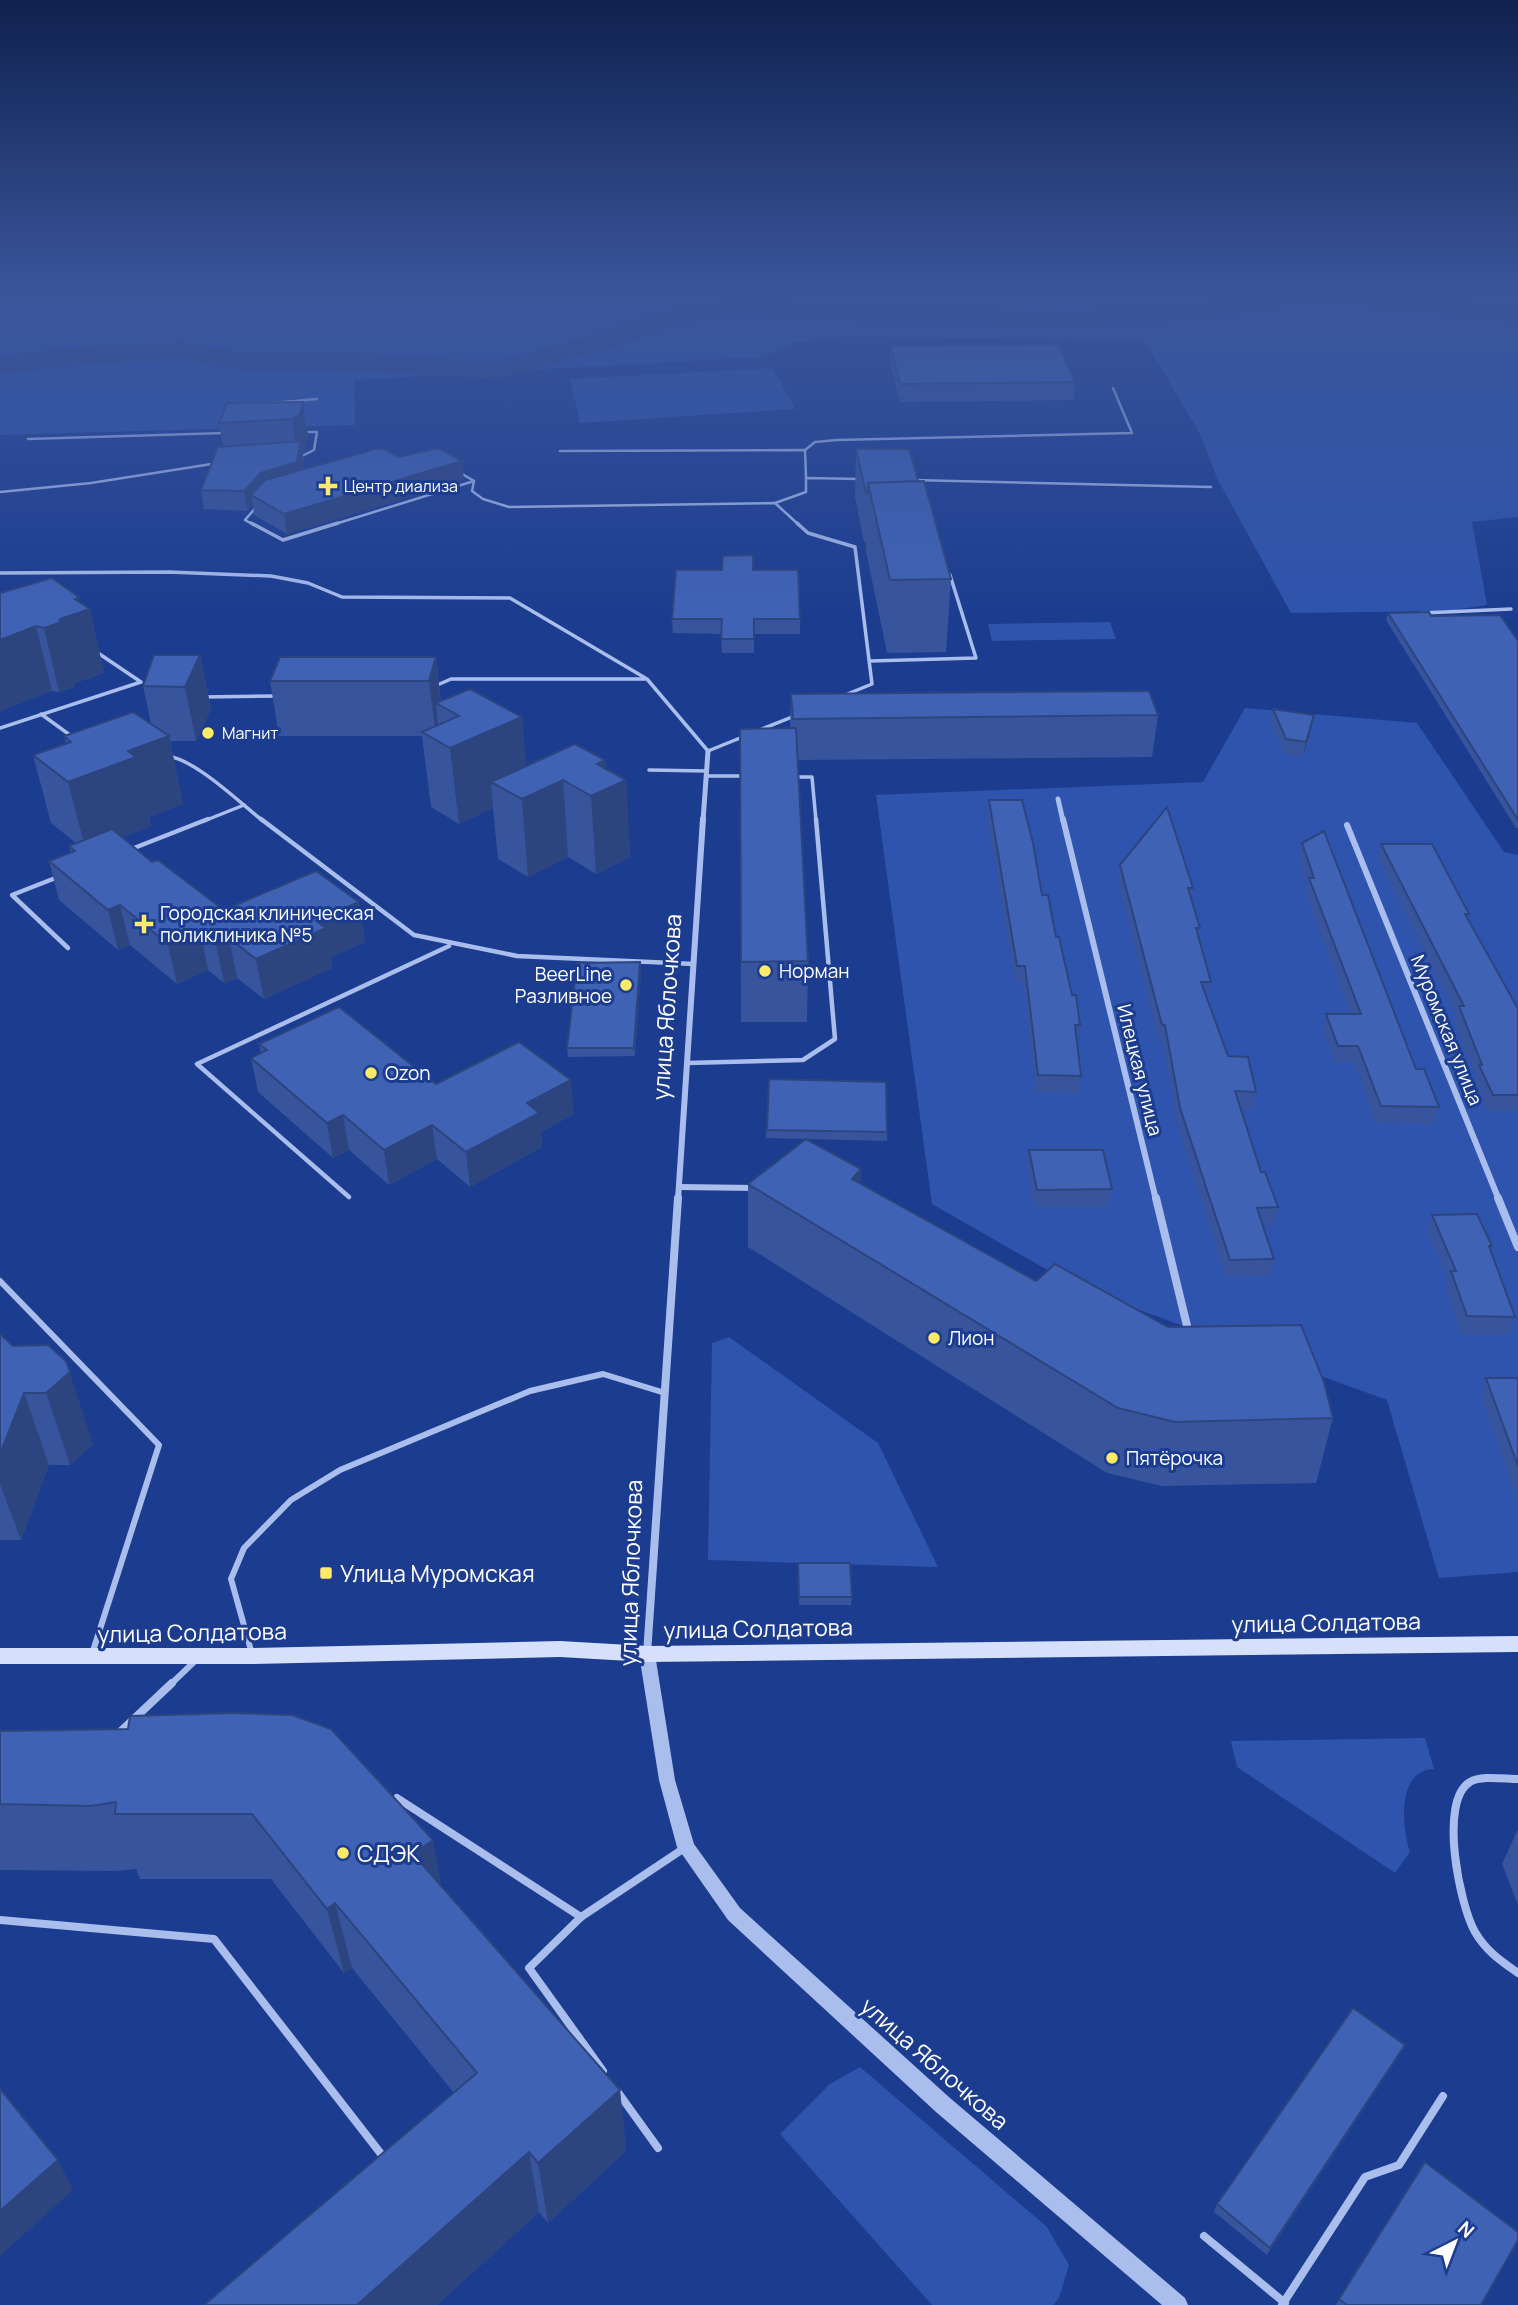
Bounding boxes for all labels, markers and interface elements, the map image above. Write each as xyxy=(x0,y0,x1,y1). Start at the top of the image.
place label: Центр диализа xyxy=(344,475,458,497)
marker: Центр диализа xyxy=(318,476,338,496)
place label: Магнит xyxy=(222,722,278,744)
marker: Магнит xyxy=(200,725,216,741)
place label: Городская клиническая поликлиника №5 xyxy=(160,900,374,948)
street label: улица Яблочкова xyxy=(644,913,688,1101)
marker: Городская клиническая поликлиника №5 xyxy=(134,914,154,934)
street label: Муромская улица xyxy=(1405,951,1489,1109)
place label: Норман xyxy=(779,958,849,984)
place label: BeerLine Разливное xyxy=(515,961,612,1009)
marker: Норман xyxy=(757,963,773,979)
marker: BeerLine Разливное xyxy=(618,977,634,993)
street label: Илецкая улица xyxy=(1111,1001,1169,1139)
place label: Ozon xyxy=(385,1060,431,1086)
marker: Ozon xyxy=(363,1065,379,1081)
place label: Лион xyxy=(948,1325,995,1351)
marker: Лион xyxy=(926,1330,942,1346)
place label: Пятёрочка xyxy=(1126,1445,1223,1471)
marker: Пятёрочка xyxy=(1104,1450,1120,1466)
street label: улица Яблочкова xyxy=(611,1479,649,1667)
place label: Улица Муромская xyxy=(340,1557,535,1589)
marker: Улица Муромская xyxy=(318,1565,334,1581)
street label: улица Солдатова xyxy=(1231,1604,1421,1640)
street label: улица Солдатова xyxy=(663,1610,853,1646)
street label: улица Солдатова xyxy=(97,1614,287,1650)
place label: СДЭК xyxy=(357,1837,420,1869)
marker: СДЭК xyxy=(335,1845,351,1861)
street label: улица Яблочкова xyxy=(854,1990,1016,2136)
north arrow xyxy=(1420,2207,1490,2277)
text: N xyxy=(1453,2215,1480,2244)

